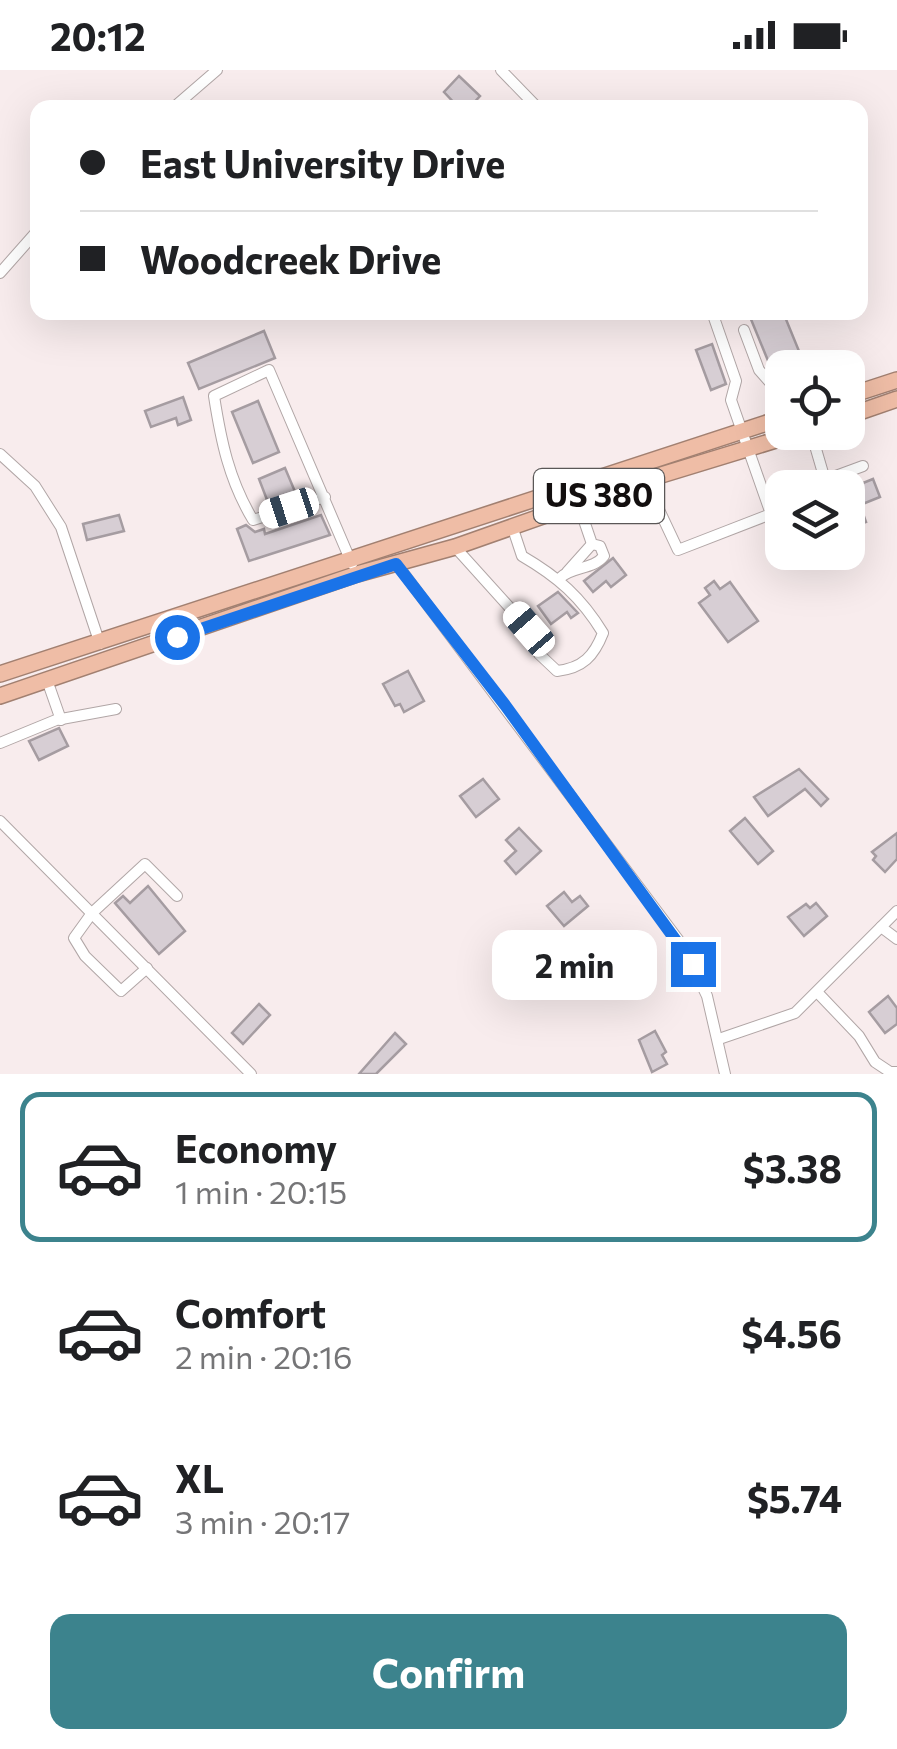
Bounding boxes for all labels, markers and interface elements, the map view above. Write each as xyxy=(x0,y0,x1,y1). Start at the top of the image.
text: 20:12 xyxy=(50,12,146,59)
text: East University Drive xyxy=(140,139,505,186)
text: Woodcreek Drive xyxy=(140,235,441,282)
map controls xyxy=(765,350,865,570)
button: locate xyxy=(765,350,865,450)
road number: US 380 xyxy=(534,469,664,523)
button: layers xyxy=(765,470,865,570)
car xyxy=(256,484,322,532)
car xyxy=(498,597,560,661)
route start xyxy=(155,615,200,660)
callout: 2 min xyxy=(493,929,658,999)
route end xyxy=(671,942,716,987)
text: 2 min xyxy=(535,945,614,985)
icon: car xyxy=(55,1122,145,1212)
text: Economy xyxy=(175,1124,337,1171)
text: $3.38 xyxy=(743,1144,842,1191)
text: 1 min · 20:15 xyxy=(175,1171,347,1211)
icon: car xyxy=(55,1287,145,1377)
text: Comfort xyxy=(175,1289,326,1336)
text: $4.56 xyxy=(741,1309,842,1356)
text: 2 min · 20:16 xyxy=(175,1336,352,1376)
icon: car xyxy=(55,1452,145,1542)
text: XL xyxy=(175,1454,224,1501)
text: $5.74 xyxy=(747,1474,842,1521)
text: 3 min · 20:17 xyxy=(175,1501,350,1541)
button: Confirm xyxy=(50,1614,847,1729)

